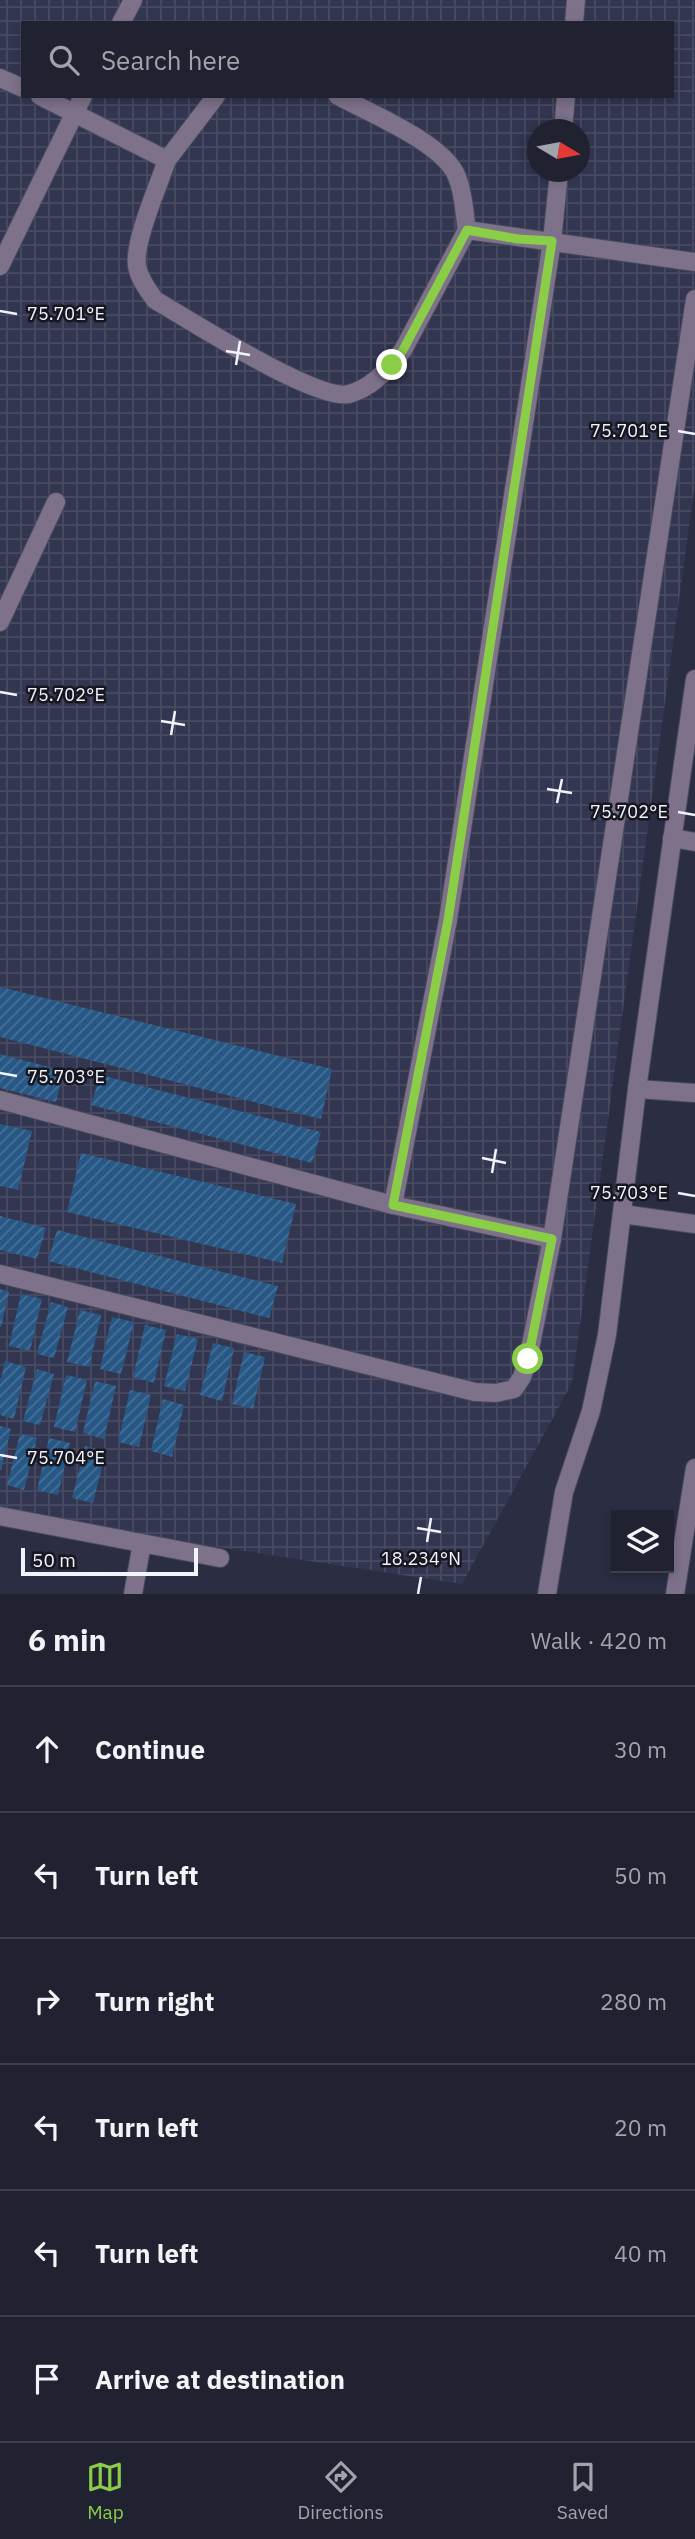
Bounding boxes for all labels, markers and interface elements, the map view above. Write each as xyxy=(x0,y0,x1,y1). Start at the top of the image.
search box xyxy=(21,21,674,98)
icon: search xyxy=(45,41,83,79)
text: Search here xyxy=(101,43,240,77)
north arrow xyxy=(527,119,590,182)
text: 75.701°E xyxy=(27,302,105,325)
route end xyxy=(376,349,407,380)
text: 75.701°E xyxy=(590,419,668,442)
text: 75.702°E xyxy=(27,683,105,706)
text: 75.702°E xyxy=(590,800,668,823)
text: 75.703°E xyxy=(27,1065,105,1088)
text: 75.703°E xyxy=(590,1181,668,1204)
route start xyxy=(512,1343,543,1374)
text: 75.704°E xyxy=(27,1446,105,1469)
map controls xyxy=(611,1510,674,1573)
button: layers xyxy=(611,1510,674,1573)
scale bar xyxy=(21,1545,198,1577)
text: 18.234°N xyxy=(381,1547,461,1570)
text: 50 m xyxy=(32,1548,76,1572)
text: 6 min xyxy=(28,1620,106,1659)
text: Walk · 420 m xyxy=(531,1625,667,1655)
icon: ahead xyxy=(28,1730,66,1768)
text: Continue xyxy=(95,1732,205,1766)
text: 30 m xyxy=(614,1734,667,1764)
icon: left xyxy=(28,1856,66,1894)
text: Turn left xyxy=(95,1858,198,1892)
text: 50 m xyxy=(614,1860,667,1890)
icon: right xyxy=(28,1982,66,2020)
text: Turn right xyxy=(95,1984,214,2018)
text: 280 m xyxy=(600,1986,667,2016)
icon: left xyxy=(28,2108,66,2146)
text: Turn left xyxy=(95,2110,198,2144)
text: 20 m xyxy=(614,2112,667,2142)
icon: left xyxy=(28,2234,66,2272)
text: Turn left xyxy=(95,2236,198,2270)
text: 40 m xyxy=(614,2238,667,2268)
icon: arrive xyxy=(28,2360,66,2398)
text: Arrive at destination xyxy=(95,2362,345,2396)
tab: Map xyxy=(86,2458,124,2524)
tab: Directions xyxy=(297,2458,384,2524)
tab: Saved xyxy=(557,2458,609,2524)

